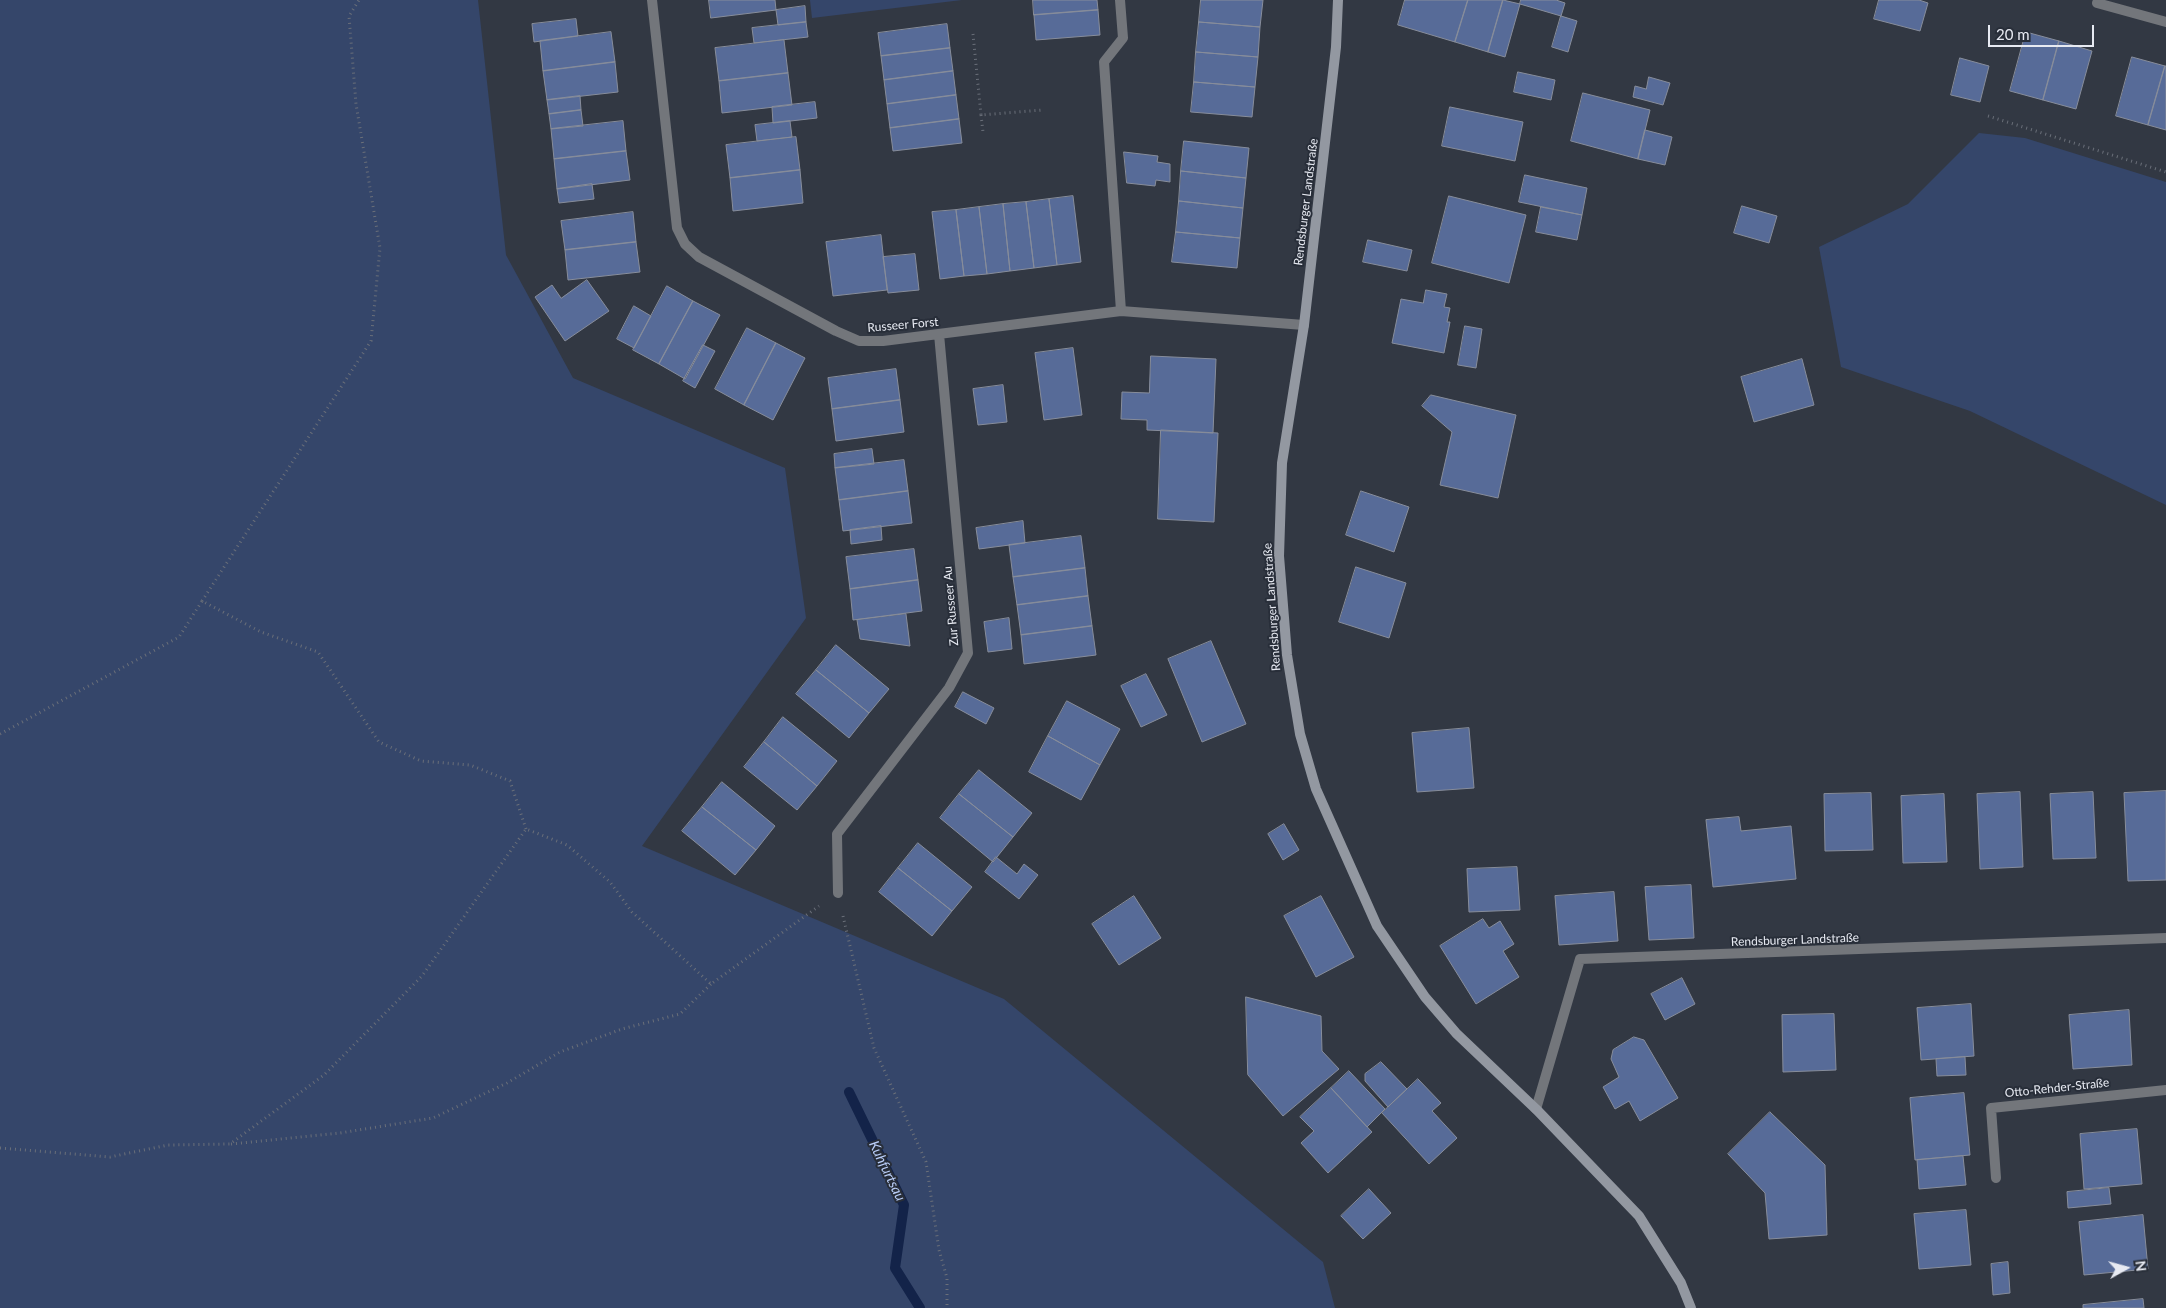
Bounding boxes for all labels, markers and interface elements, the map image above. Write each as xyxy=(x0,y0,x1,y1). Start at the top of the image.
scale bar xyxy=(1991,15,2097,47)
text: 20 m xyxy=(1996,25,2030,43)
street label: Rendsburger Landstraße xyxy=(1291,137,1321,267)
street label: Russeer Forst xyxy=(867,315,939,335)
street label: Rendsburger Landstraße xyxy=(1260,543,1284,671)
street label: Zur Russeer Au xyxy=(940,565,962,647)
street label: Rendsburger Landstraße xyxy=(1731,931,1859,949)
street label: Otto-Rehder-Straße xyxy=(2004,1075,2110,1101)
water label: Kuhfurtsau xyxy=(865,1138,909,1204)
north arrow xyxy=(2101,1243,2151,1293)
text: N xyxy=(2132,1260,2150,1272)

